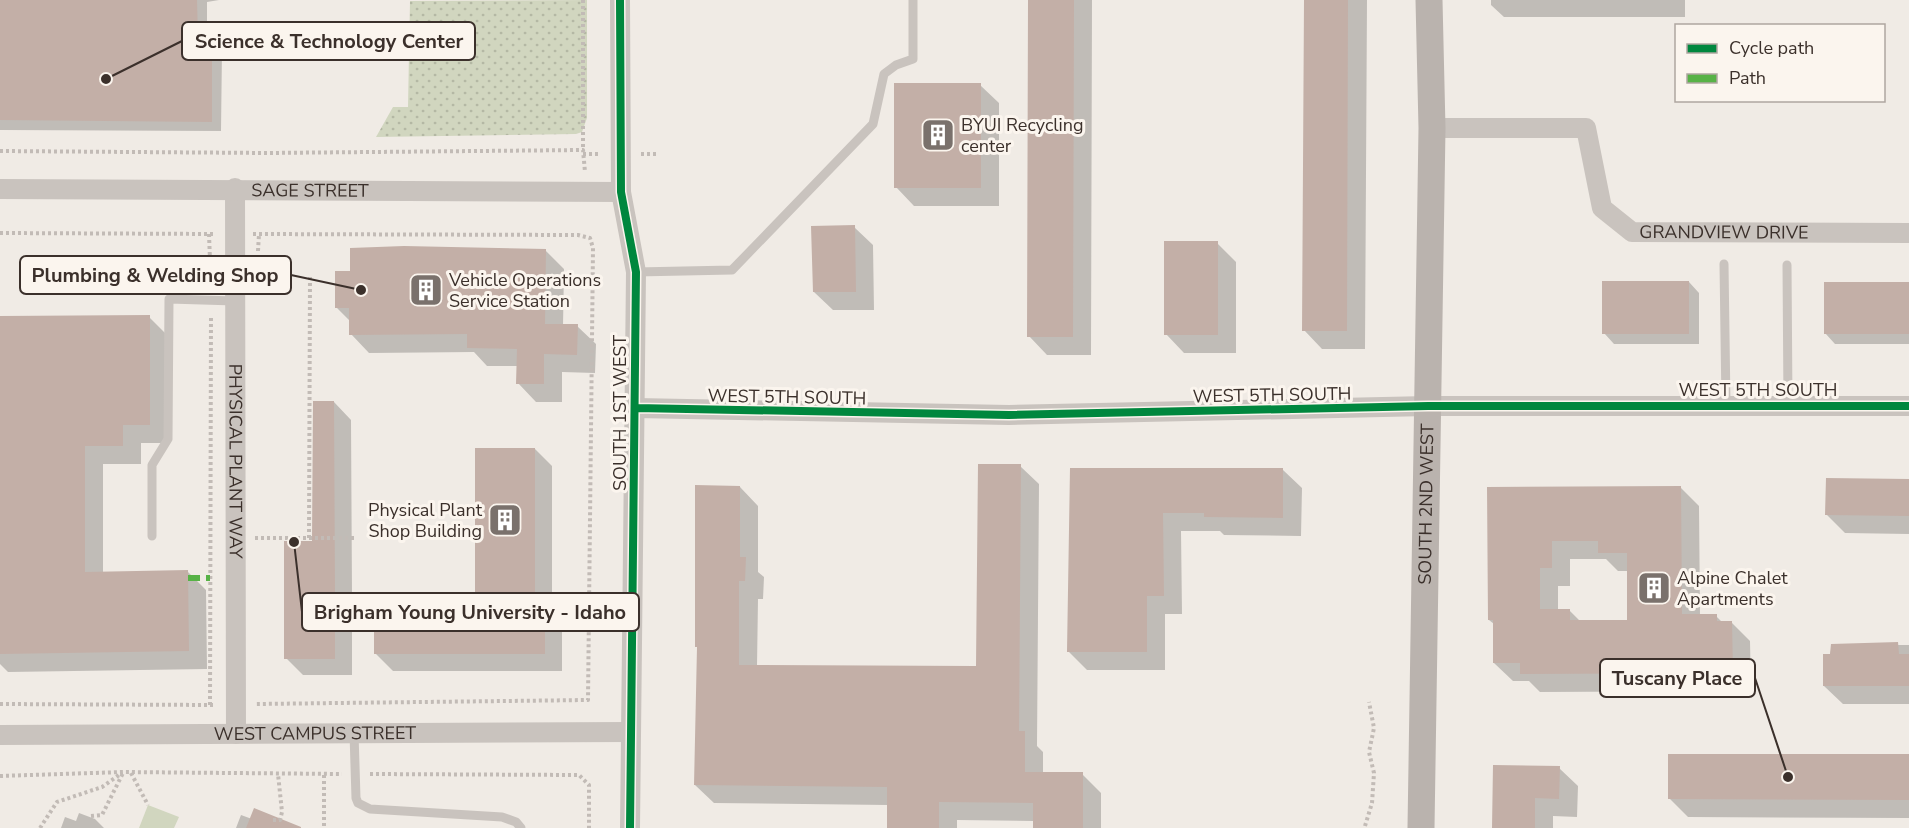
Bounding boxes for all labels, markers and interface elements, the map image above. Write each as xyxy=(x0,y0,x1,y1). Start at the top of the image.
callout: Science & Technology Center xyxy=(182,22,475,60)
legend xyxy=(1675,24,1885,102)
text: Science & Technology Center xyxy=(195,28,463,55)
text: Cycle path xyxy=(1729,36,1814,60)
text: Path xyxy=(1729,66,1766,90)
place label: BYUI Recycling center xyxy=(961,113,1084,158)
building icon: BYUI Recycling center xyxy=(920,117,956,153)
street label: SAGE STREET xyxy=(251,178,369,203)
street label: GRANDVIEW DRIVE xyxy=(1639,220,1809,245)
callout: Plumbing & Welding Shop xyxy=(20,256,291,294)
text: Plumbing & Welding Shop xyxy=(32,262,278,289)
place label: Vehicle Operations Service Station xyxy=(448,268,601,313)
building icon: Vehicle Operations Service Station xyxy=(408,272,444,308)
street label: SOUTH 1ST WEST xyxy=(608,335,632,491)
street label: PHYSICAL PLANT WAY xyxy=(223,364,248,559)
street label: WEST 5TH SOUTH xyxy=(1679,378,1837,402)
street label: WEST 5TH SOUTH xyxy=(1192,382,1352,408)
street label: WEST 5TH SOUTH xyxy=(707,384,867,410)
street label: SOUTH 2ND WEST xyxy=(1413,423,1439,585)
place label: Physical Plant Shop Building xyxy=(368,498,483,543)
building icon: Physical Plant Shop Building xyxy=(487,502,523,538)
place label: Alpine Chalet Apartments xyxy=(1677,566,1788,611)
building icon: Alpine Chalet Apartments xyxy=(1636,570,1672,606)
callout: Brigham Young University - Idaho xyxy=(302,593,639,631)
text: Brigham Young University - Idaho xyxy=(314,599,626,626)
callout: Tuscany Place xyxy=(1600,659,1755,697)
text: Tuscany Place xyxy=(1612,665,1742,692)
street label: WEST CAMPUS STREET xyxy=(214,721,416,746)

